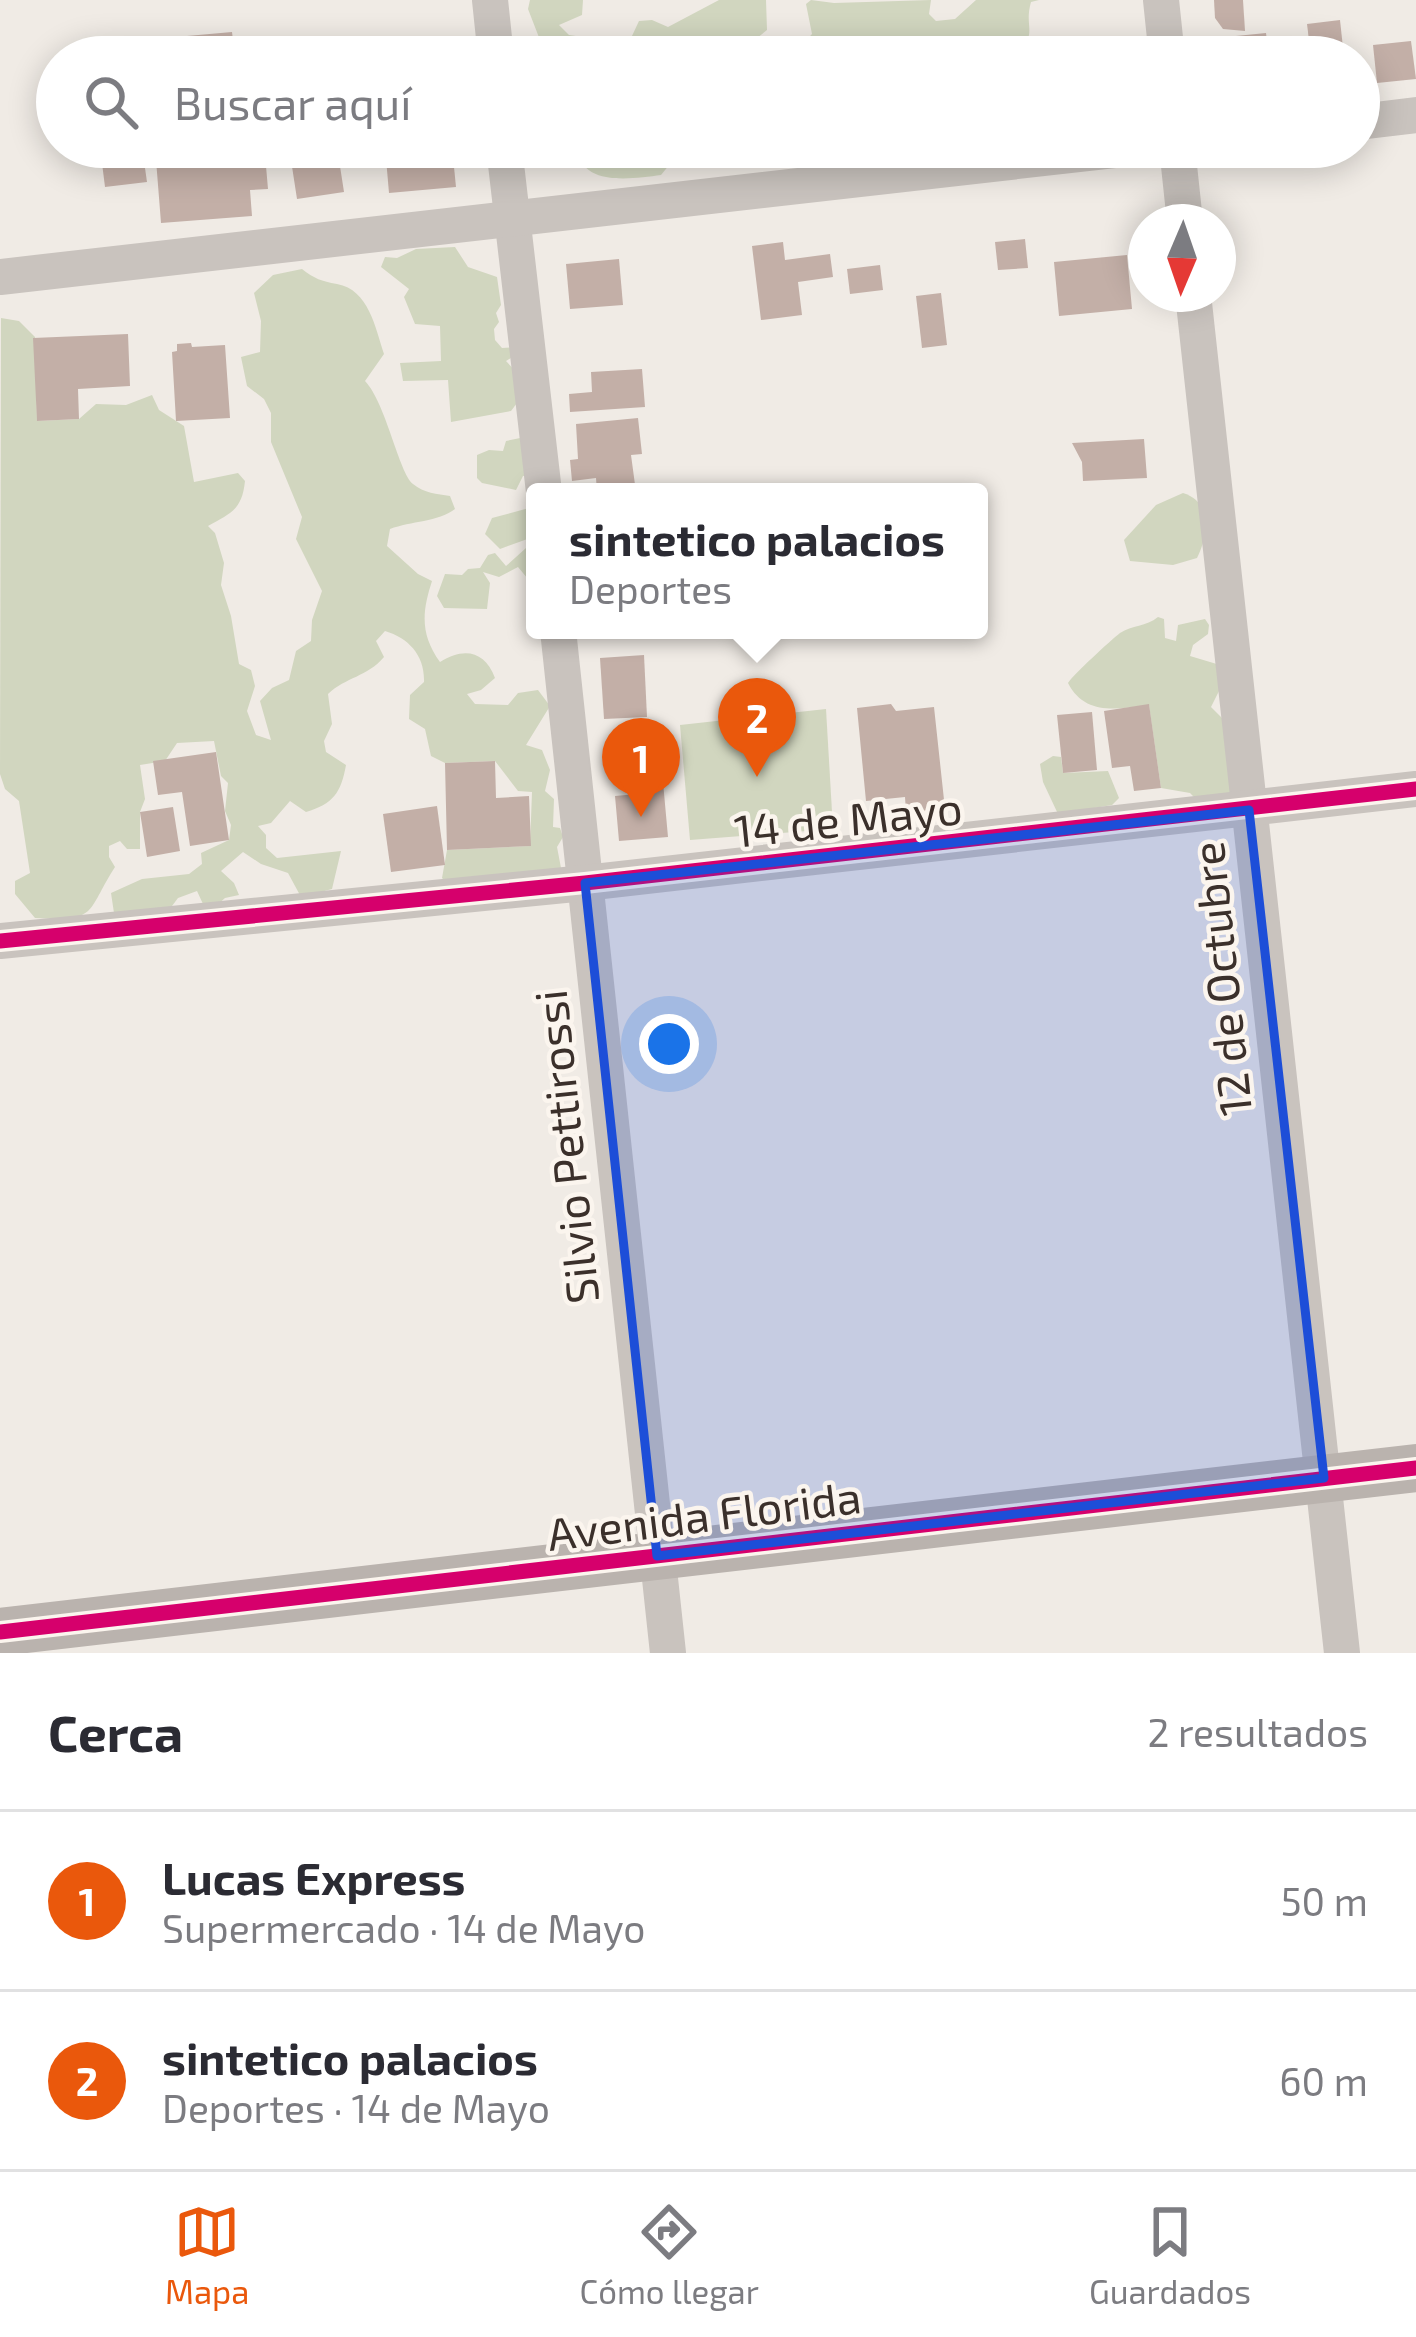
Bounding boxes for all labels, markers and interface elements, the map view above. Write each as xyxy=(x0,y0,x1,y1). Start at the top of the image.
search box xyxy=(36,36,1380,168)
icon: search xyxy=(78,69,144,135)
text: Buscar aquí xyxy=(174,75,411,129)
north arrow xyxy=(1128,204,1236,312)
popup xyxy=(526,483,988,639)
text: sintetico palacios xyxy=(569,511,945,565)
text: Deportes xyxy=(569,565,732,612)
pin: 2 xyxy=(718,678,796,777)
pin: 1 xyxy=(602,718,680,817)
street label: 14 de Mayo xyxy=(731,779,965,857)
street label: 12 de Octubre xyxy=(1179,839,1261,1119)
street label: Silvio Pettirossi xyxy=(522,987,608,1307)
your location xyxy=(639,1014,699,1074)
street label: Avenida Florida xyxy=(544,1468,864,1560)
text: Cerca xyxy=(48,1701,183,1762)
text: 2 resultados xyxy=(1147,1708,1368,1755)
text: Lucas Express xyxy=(162,1850,466,1904)
text: 1 xyxy=(79,1877,95,1924)
text: 50 m xyxy=(1281,1877,1368,1924)
text: Supermercado · 14 de Mayo xyxy=(162,1904,645,1951)
text: sintetico palacios xyxy=(162,2030,538,2084)
text: 2 xyxy=(76,2057,98,2104)
text: 60 m xyxy=(1279,2057,1368,2104)
text: Deportes · 14 de Mayo xyxy=(162,2084,550,2131)
tab: Mapa xyxy=(165,2199,249,2311)
tab: Cómo llegar xyxy=(579,2199,759,2311)
tab: Guardados xyxy=(1089,2199,1251,2311)

